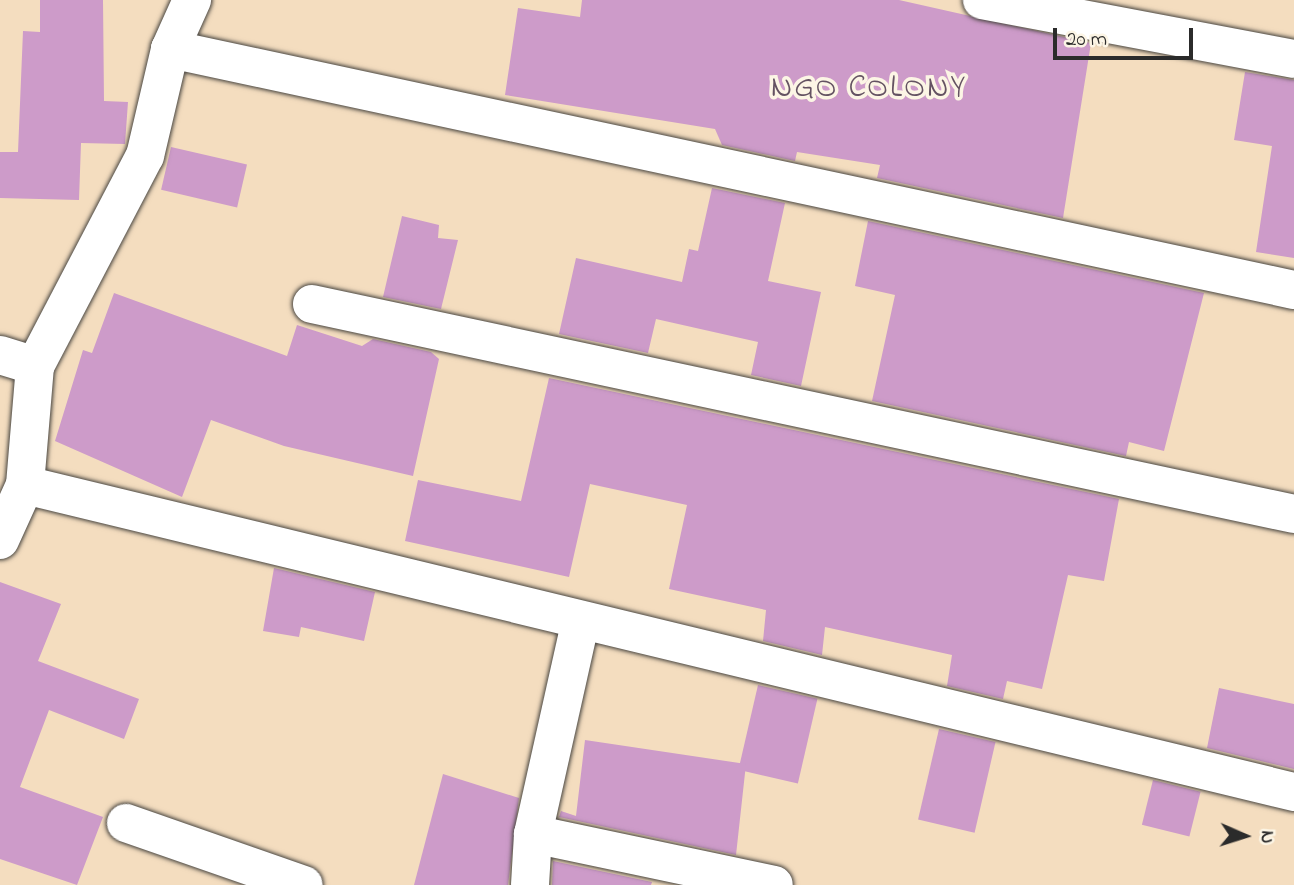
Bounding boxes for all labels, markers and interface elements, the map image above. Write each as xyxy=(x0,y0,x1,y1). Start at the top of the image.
scale bar xyxy=(1056,14,1196,58)
text: 20 m xyxy=(1066,25,1107,55)
district label: NGO COLONY xyxy=(772,70,966,108)
north arrow xyxy=(1210,801,1280,871)
text: N xyxy=(1253,830,1280,844)

